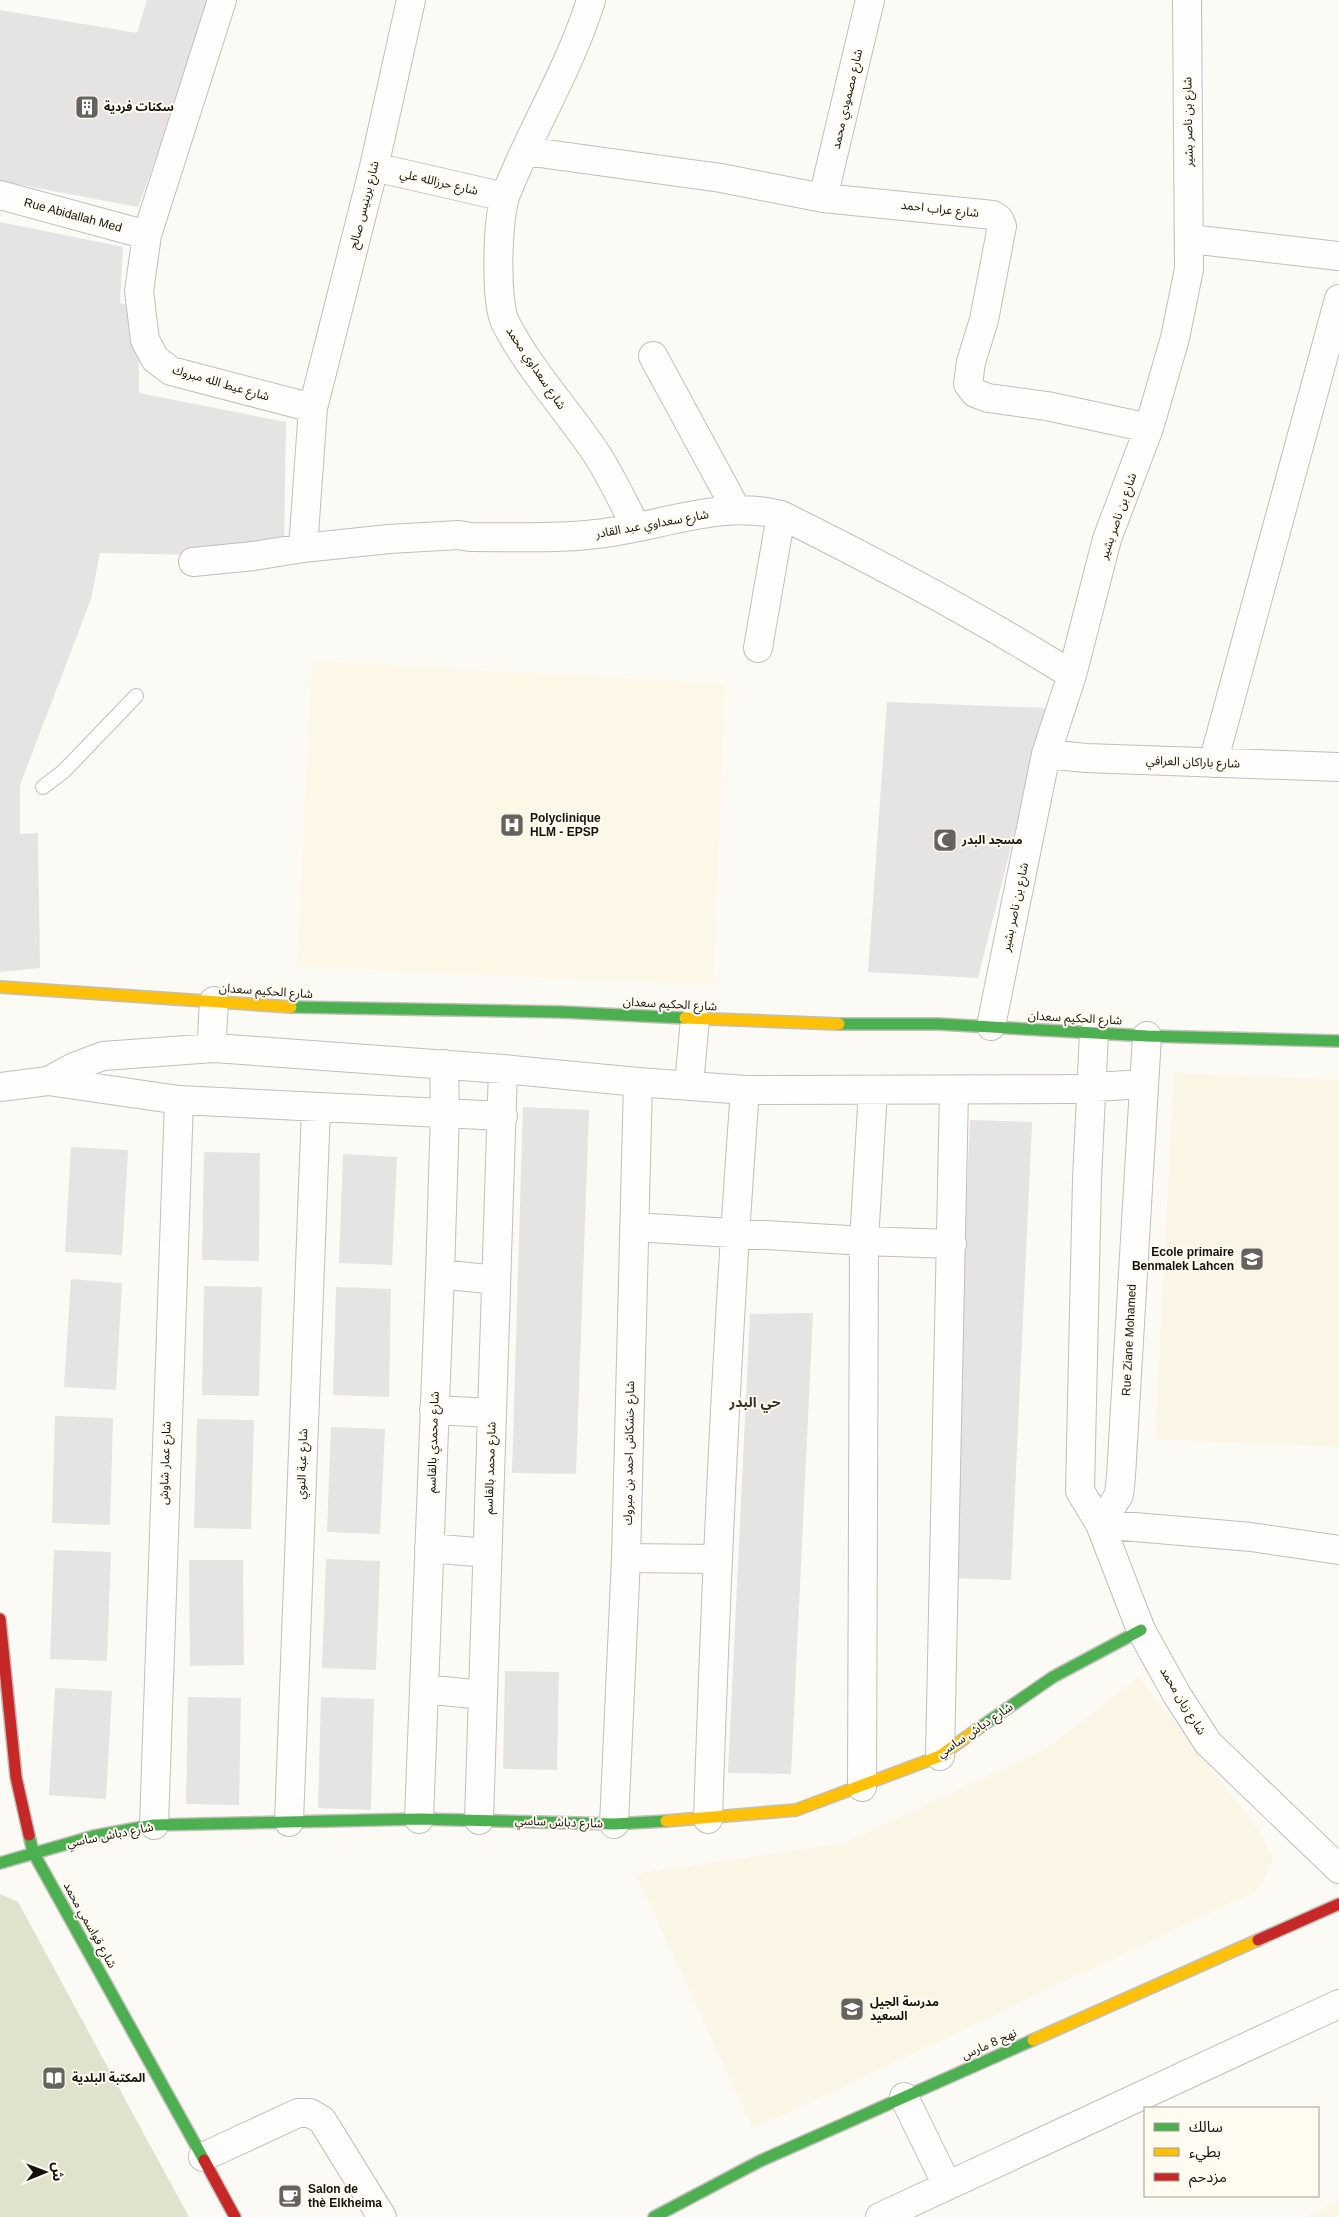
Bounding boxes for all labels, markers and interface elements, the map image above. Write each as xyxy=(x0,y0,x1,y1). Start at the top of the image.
street label: شارع مصمودي محمد xyxy=(829,48,868,151)
street label: شارع بن ناصر بشير xyxy=(1180,77,1198,168)
building icon: سكنات فردية xyxy=(74,94,100,120)
place label: سكنات فردية xyxy=(104,100,174,114)
street label: شارع برينيس صالح xyxy=(346,159,384,251)
street label: شارع حرزالله علي xyxy=(398,166,479,201)
street label: Rue Abidallah Med xyxy=(23,195,123,235)
street label: شارع عراب احمد xyxy=(900,198,980,222)
street label: شارع سعداوي محمد xyxy=(501,324,569,414)
street label: شارع عيط الله مبروك xyxy=(170,362,271,405)
street label: شارع بن ناصر بشير xyxy=(1096,471,1141,563)
street label: شارع سعداوي عبد القادر xyxy=(593,507,710,544)
street label: شارع باراكان العرافي xyxy=(1146,753,1240,773)
place label: Polyclinique HLM - EPSP xyxy=(530,811,601,839)
hospital icon: Polyclinique HLM - EPSP xyxy=(499,812,525,838)
mosque icon: مسجد البدر xyxy=(932,827,958,853)
place label: مسجد البدر xyxy=(961,833,1022,847)
street label: شارع بن ناصر بشير xyxy=(999,861,1033,954)
street label: شارع الحكيم سعدان xyxy=(218,981,313,1003)
street label: شارع الحكيم سعدان xyxy=(623,995,717,1015)
street label: شارع الحكيم سعدان xyxy=(1028,1009,1122,1029)
place label: Ecole primaire Benmalek Lahcen xyxy=(1132,1245,1234,1273)
school or university icon: Ecole primaire Benmalek Lahcen xyxy=(1239,1246,1265,1272)
street label: Rue Ziane Mohamed xyxy=(1119,1284,1139,1396)
street label: شارع خشكاش احمد بن مبروك xyxy=(621,1381,639,1525)
street label: شارع محمدي بالقاسم xyxy=(424,1391,445,1493)
district label: حي البدر xyxy=(729,1394,781,1413)
street label: شارع عمار شاوش xyxy=(157,1421,175,1505)
street label: شارع محمد بالقاسم xyxy=(481,1421,501,1515)
street label: شارع عبة النوي xyxy=(294,1428,313,1500)
street label: شارع زيان محمد xyxy=(1156,1665,1209,1738)
street label: شارع دباش ساسي xyxy=(935,1700,1017,1763)
street label: شارع دباش ساسي xyxy=(515,1813,603,1833)
street label: شارع دباش ساسي xyxy=(65,1820,155,1853)
street label: شارع قواسمي محمد xyxy=(58,1879,119,1972)
place label: مدرسة الجيل السعيد xyxy=(870,1995,939,2023)
school or university icon: مدرسة الجيل السعيد xyxy=(839,1996,865,2022)
street label: نهج 8 مارس xyxy=(959,2026,1020,2064)
library icon: المكتبة البلدية xyxy=(41,2065,67,2091)
place label: المكتبة البلدية xyxy=(72,2071,145,2085)
legend xyxy=(1144,2107,1319,2197)
text: سالك xyxy=(1189,2118,1223,2135)
text: بطيء xyxy=(1189,2143,1221,2163)
north arrow xyxy=(20,2147,70,2197)
text: ش xyxy=(50,2162,66,2182)
text: مزدحم xyxy=(1189,2168,1227,2188)
place label: Salon de thè Elkheima xyxy=(308,2182,382,2210)
cafe icon: Salon de thè Elkheima xyxy=(277,2183,303,2209)

